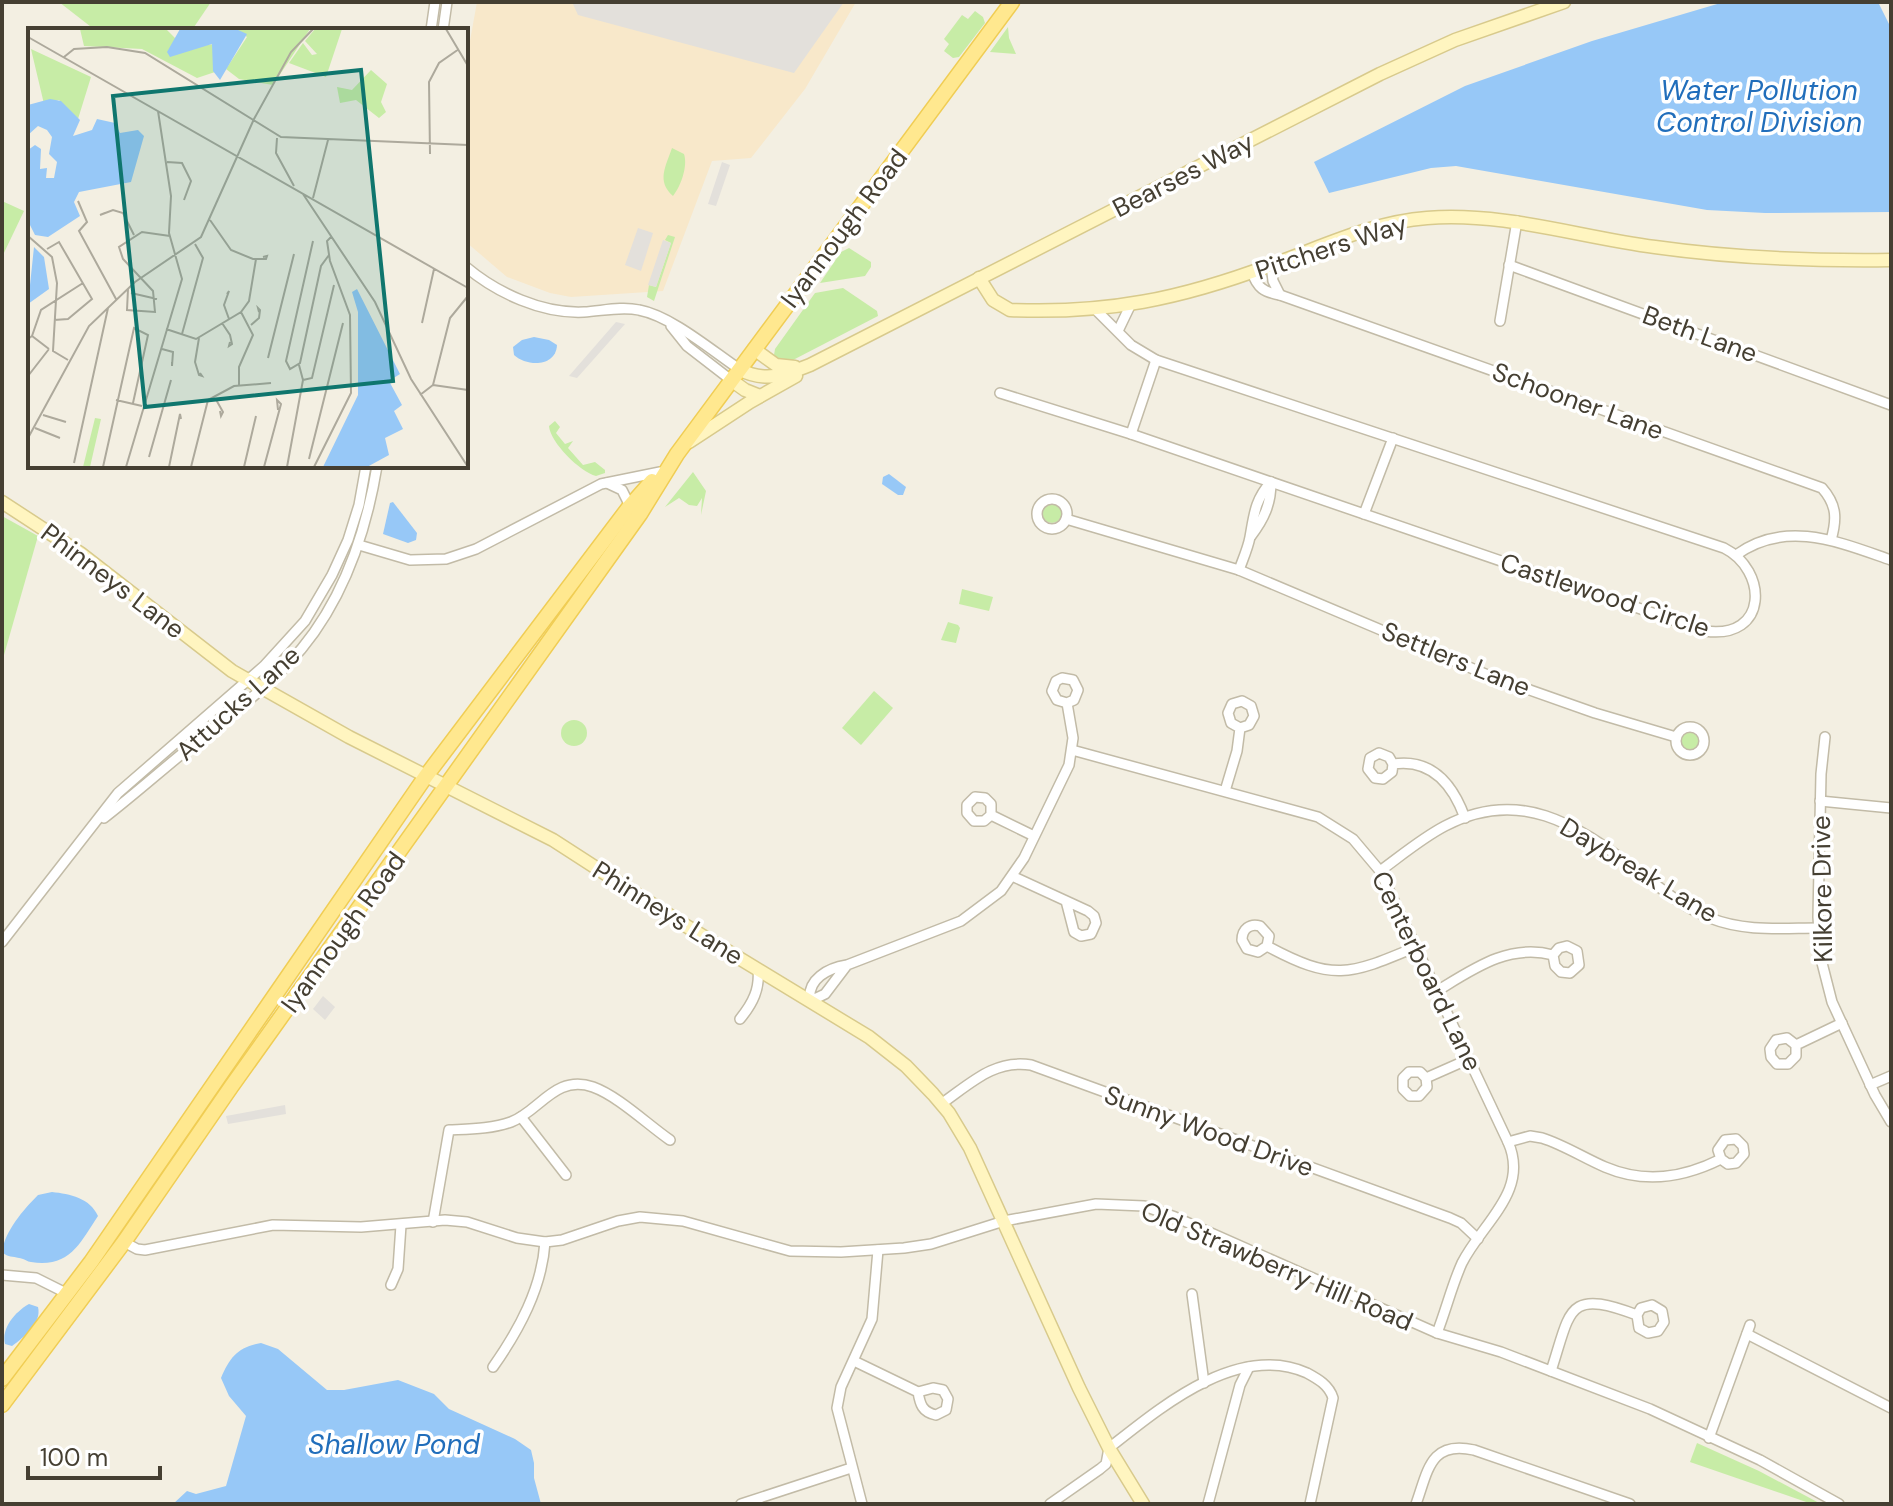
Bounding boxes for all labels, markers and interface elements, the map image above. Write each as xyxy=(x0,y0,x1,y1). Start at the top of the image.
inset map xyxy=(28,28,468,468)
water label: Water Pollution Control Division xyxy=(1656,72,1862,141)
street label: Bearses Way xyxy=(1107,125,1259,225)
street label: Iyannough Road xyxy=(773,142,915,314)
street label: Pitchers Way xyxy=(1251,207,1411,287)
street label: Beth Lane xyxy=(1638,298,1762,370)
street label: Schooner Lane xyxy=(1488,354,1668,448)
street label: Phinneys Lane xyxy=(34,516,192,646)
street label: Castlewood Circle xyxy=(1496,545,1714,645)
street label: Settlers Lane xyxy=(1377,614,1535,704)
street label: Attucks Lane xyxy=(169,638,307,768)
street label: Daybreak Lane xyxy=(1554,810,1724,930)
street label: Kilkore Drive xyxy=(1804,815,1840,963)
street label: Iyannough Road xyxy=(273,845,413,1019)
street label: Phinneys Lane xyxy=(586,853,750,973)
street label: Centerboard Lane xyxy=(1364,865,1490,1077)
street label: Sunny Wood Drive xyxy=(1100,1077,1318,1185)
street label: Old Strawberry Hill Road xyxy=(1136,1193,1418,1339)
water label: Shallow Pond xyxy=(308,1426,480,1463)
scale bar xyxy=(28,1430,160,1480)
text: 100 m xyxy=(40,1442,108,1473)

